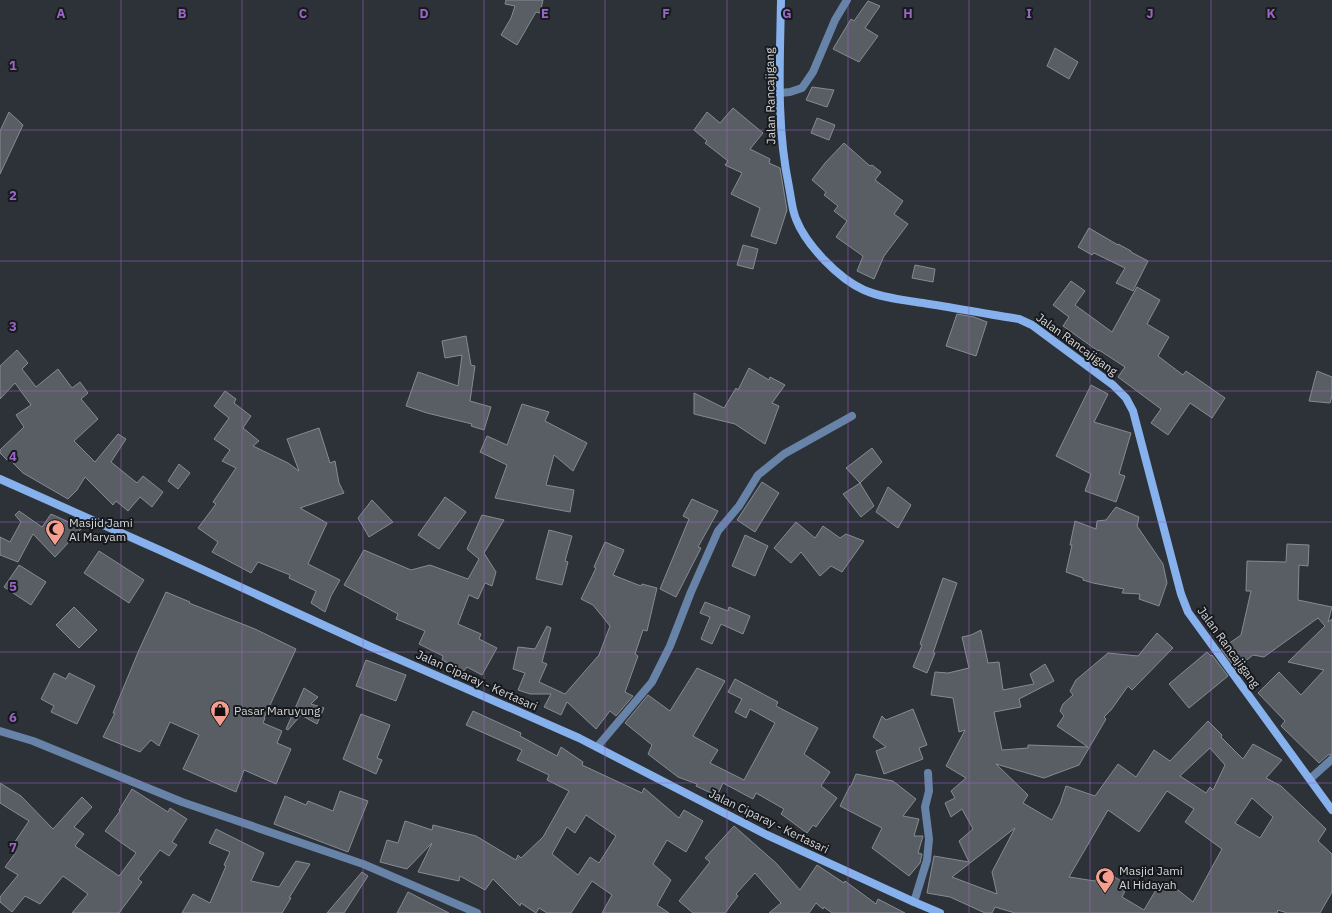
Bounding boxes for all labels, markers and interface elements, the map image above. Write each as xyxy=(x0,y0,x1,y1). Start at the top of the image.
text: A xyxy=(57,5,66,22)
text: B xyxy=(178,5,187,22)
text: C xyxy=(299,5,308,22)
text: D xyxy=(419,5,429,22)
text: E xyxy=(541,5,549,22)
text: F xyxy=(662,5,670,22)
text: G xyxy=(782,5,792,22)
text: H xyxy=(903,5,913,22)
text: I xyxy=(1026,5,1032,22)
text: J xyxy=(1146,5,1154,22)
text: K xyxy=(1266,5,1276,22)
street label: Jalan Rancajigang xyxy=(762,47,778,145)
text: 1 xyxy=(9,57,17,74)
text: 2 xyxy=(9,187,17,204)
street label: Jalan Rancajigang xyxy=(1033,309,1121,379)
text: 3 xyxy=(9,318,17,335)
text: 4 xyxy=(9,448,17,465)
place label: Masjid Jami Al Maryam xyxy=(69,515,133,544)
mosque icon: Masjid Jami Al Maryam xyxy=(44,518,66,546)
text: 5 xyxy=(9,578,17,595)
street label: Jalan Rancajigang xyxy=(1194,603,1264,691)
street label: Jalan Ciparay - Kertasari xyxy=(414,646,540,714)
shop icon: Pasar Maruyung xyxy=(209,699,231,727)
place label: Pasar Maruyung xyxy=(234,703,321,718)
text: 6 xyxy=(9,709,17,726)
street label: Jalan Ciparay - Kertasari xyxy=(707,785,831,857)
text: 7 xyxy=(9,839,17,856)
place label: Masjid Jami Al Hidayah xyxy=(1119,863,1183,892)
mosque icon: Masjid Jami Al Hidayah xyxy=(1094,866,1116,894)

